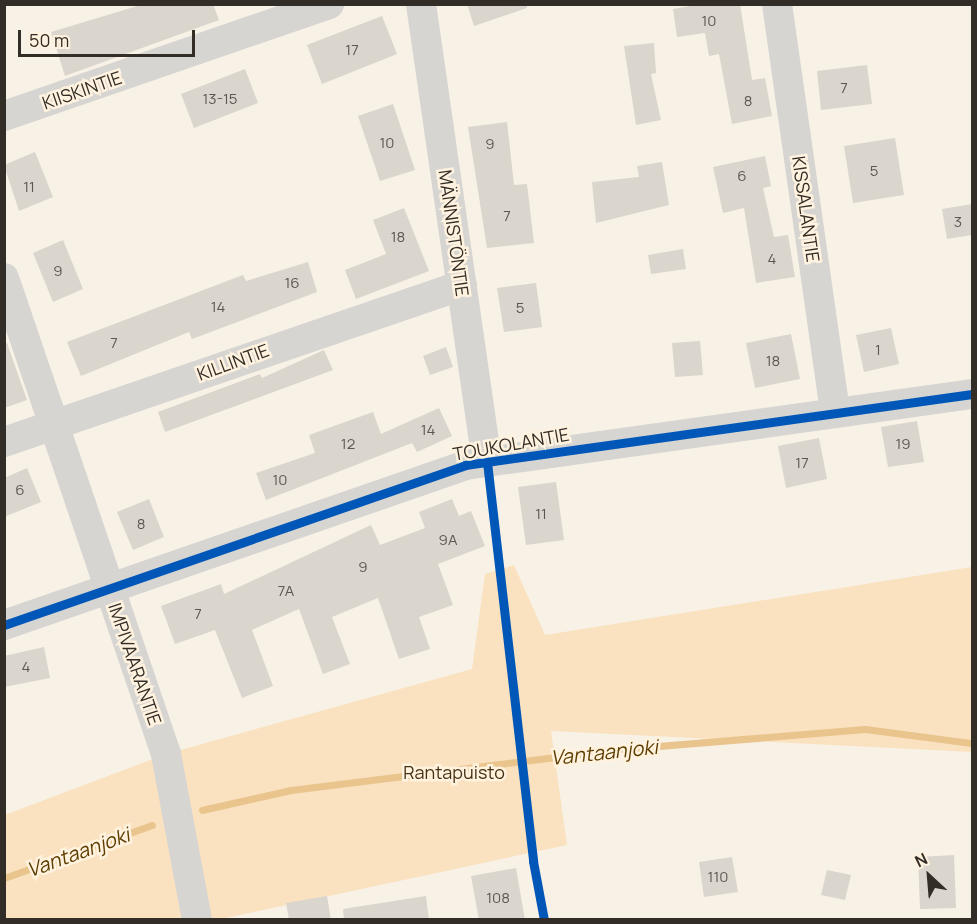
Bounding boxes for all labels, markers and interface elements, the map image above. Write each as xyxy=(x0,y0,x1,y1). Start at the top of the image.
house number: 10 xyxy=(702,12,716,30)
scale bar xyxy=(21,18,198,56)
text: 50 m xyxy=(29,28,69,52)
house number: 17 xyxy=(345,41,359,59)
street label: KIISKINTIE xyxy=(39,66,125,114)
house number: 7 xyxy=(840,79,848,97)
house number: 13-15 xyxy=(203,90,237,108)
house number: 8 xyxy=(744,92,752,110)
house number: 10 xyxy=(380,134,394,152)
house number: 9 xyxy=(485,135,495,153)
street label: KISSALANTIE xyxy=(788,155,824,263)
house number: 5 xyxy=(870,162,878,180)
house number: 6 xyxy=(737,167,747,185)
street label: MÄNNISTÖNTIE xyxy=(434,168,474,298)
house number: 11 xyxy=(23,178,35,196)
house number: 7 xyxy=(503,207,511,225)
house number: 3 xyxy=(954,213,962,231)
house number: 18 xyxy=(391,228,405,246)
house number: 4 xyxy=(768,250,776,268)
house number: 9 xyxy=(53,262,63,280)
house number: 16 xyxy=(284,274,300,292)
house number: 14 xyxy=(211,298,225,316)
house number: 5 xyxy=(516,299,524,317)
house number: 7 xyxy=(110,334,118,352)
street label: KILLINTIE xyxy=(194,339,272,385)
house number: 1 xyxy=(875,341,881,359)
house number: 18 xyxy=(766,352,780,370)
house number: 14 xyxy=(421,421,435,439)
street label: TOUKOLANTIE xyxy=(451,423,571,465)
house number: 12 xyxy=(341,435,355,453)
house number: 19 xyxy=(895,435,911,453)
house number: 17 xyxy=(795,454,809,472)
house number: 10 xyxy=(273,471,287,489)
house number: 6 xyxy=(15,481,25,499)
house number: 11 xyxy=(535,505,547,523)
house number: 8 xyxy=(137,515,145,533)
house number: 9A xyxy=(439,531,457,549)
house number: 9 xyxy=(358,558,368,576)
house number: 7A xyxy=(278,582,294,600)
street label: IMPIVAARANTIE xyxy=(104,600,166,728)
house number: 7 xyxy=(194,605,202,623)
house number: 4 xyxy=(22,658,30,676)
water label: Vantaanjoki xyxy=(549,734,659,770)
park label: Rantapuisto xyxy=(403,761,505,783)
water label: Vantaanjoki xyxy=(23,822,133,882)
north arrow xyxy=(899,846,959,906)
text: N xyxy=(911,847,931,872)
house number: 110 xyxy=(708,868,728,886)
house number: 108 xyxy=(486,889,510,907)

